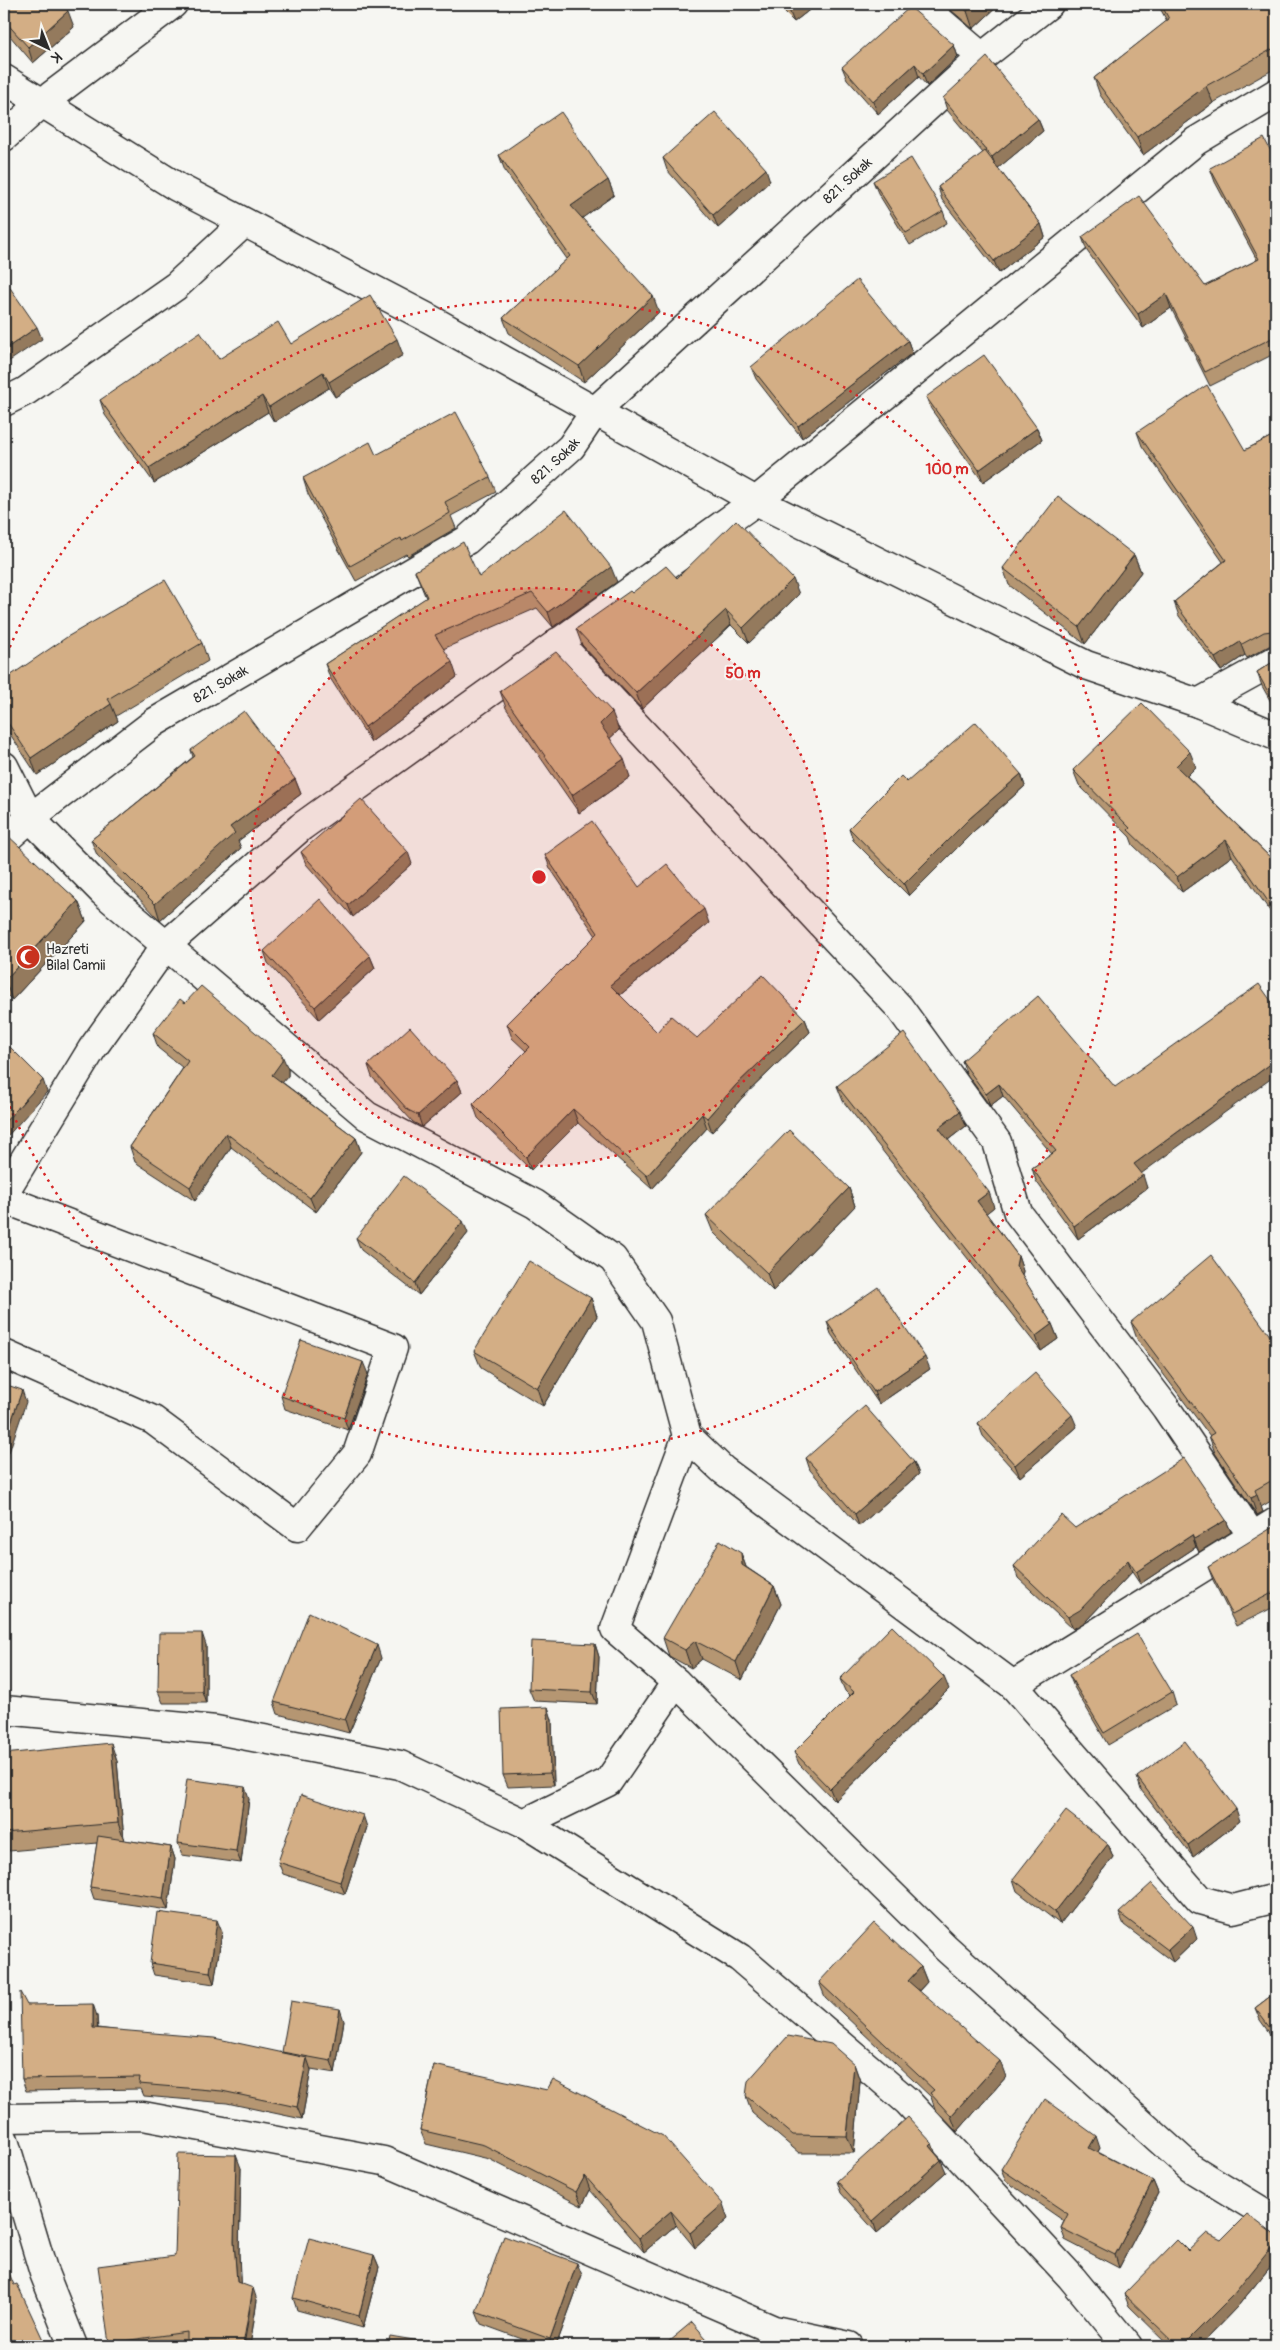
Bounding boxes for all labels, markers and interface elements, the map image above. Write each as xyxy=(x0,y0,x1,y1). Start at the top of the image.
north arrow xyxy=(22,22,72,72)
text: K xyxy=(47,48,65,67)
street label: 821. Sokak xyxy=(819,154,875,207)
street label: 821. Sokak xyxy=(527,435,583,487)
text: 100 m xyxy=(926,460,968,479)
street label: 821. Sokak xyxy=(190,661,251,706)
text: 50 m xyxy=(726,664,760,683)
centre of rings xyxy=(530,868,548,886)
place label: Hazreti Bilal Camii xyxy=(46,941,106,974)
mosque icon: Hazreti Bilal Camii xyxy=(15,944,41,970)

